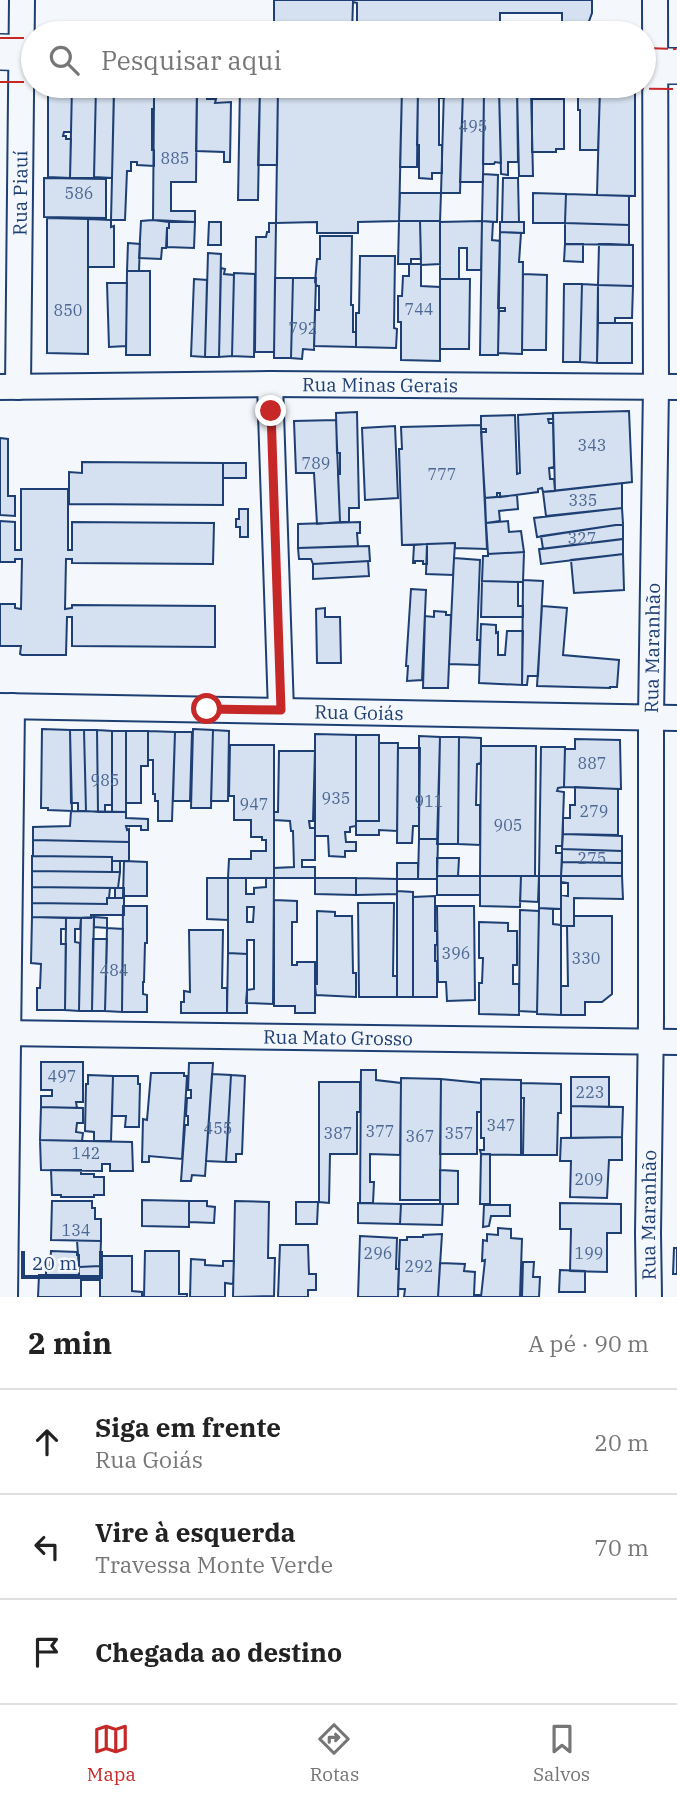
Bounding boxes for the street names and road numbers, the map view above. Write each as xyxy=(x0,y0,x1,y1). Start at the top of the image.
street label: Rua Piauí xyxy=(8,150,32,236)
street label: Rua Minas Gerais xyxy=(302,372,458,397)
street label: Rua Maranhão xyxy=(639,583,665,713)
street label: Rua Goiás xyxy=(314,700,404,725)
street label: Rua Mato Grosso xyxy=(263,1024,413,1050)
street label: Rua Maranhão xyxy=(636,1150,661,1280)

